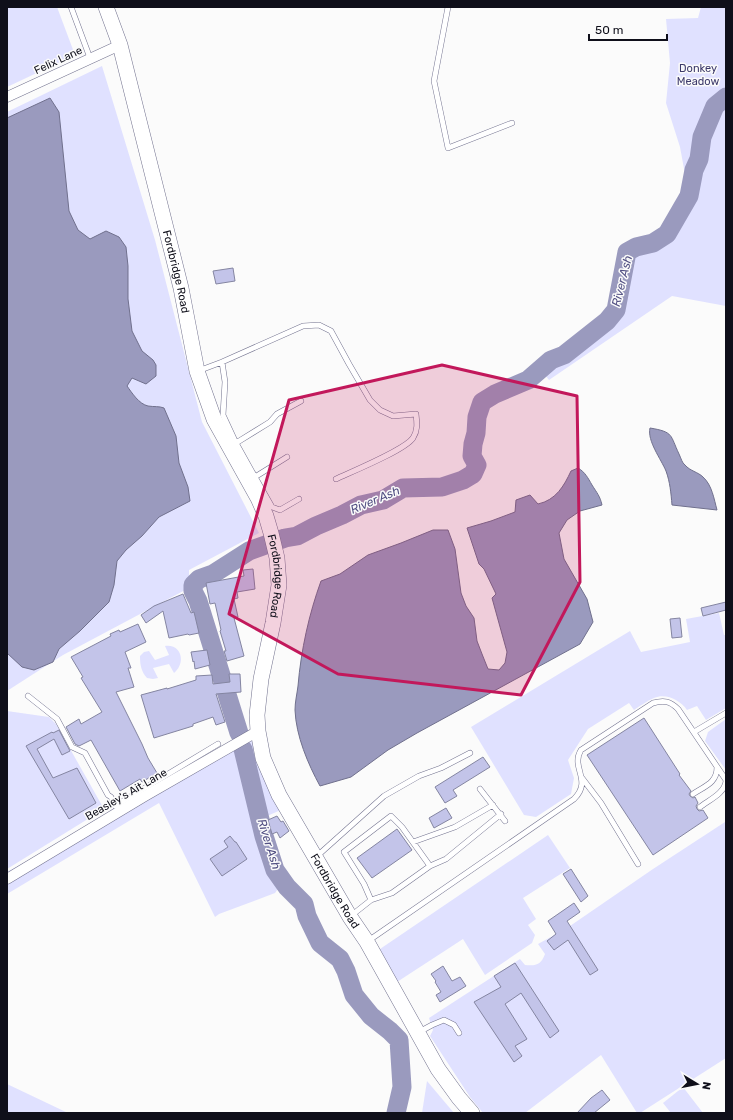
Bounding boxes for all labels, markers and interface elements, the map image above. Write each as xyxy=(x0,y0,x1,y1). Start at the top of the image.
scale bar xyxy=(589,16,667,42)
text: 50 m xyxy=(595,23,623,37)
street label: Felix Lane xyxy=(32,44,84,77)
park label: Donkey Meadow xyxy=(677,62,719,88)
street label: Fordbridge Road xyxy=(160,229,192,314)
water label: River Ash xyxy=(609,254,635,308)
water label: River Ash xyxy=(348,483,402,517)
street label: Fordbridge Road xyxy=(264,533,285,619)
street label: Beasley's Ait Lane xyxy=(83,766,169,823)
water label: River Ash xyxy=(255,817,283,871)
street label: Fordbridge Road xyxy=(308,851,362,931)
north arrow xyxy=(677,1064,717,1104)
text: N xyxy=(699,1081,713,1091)

